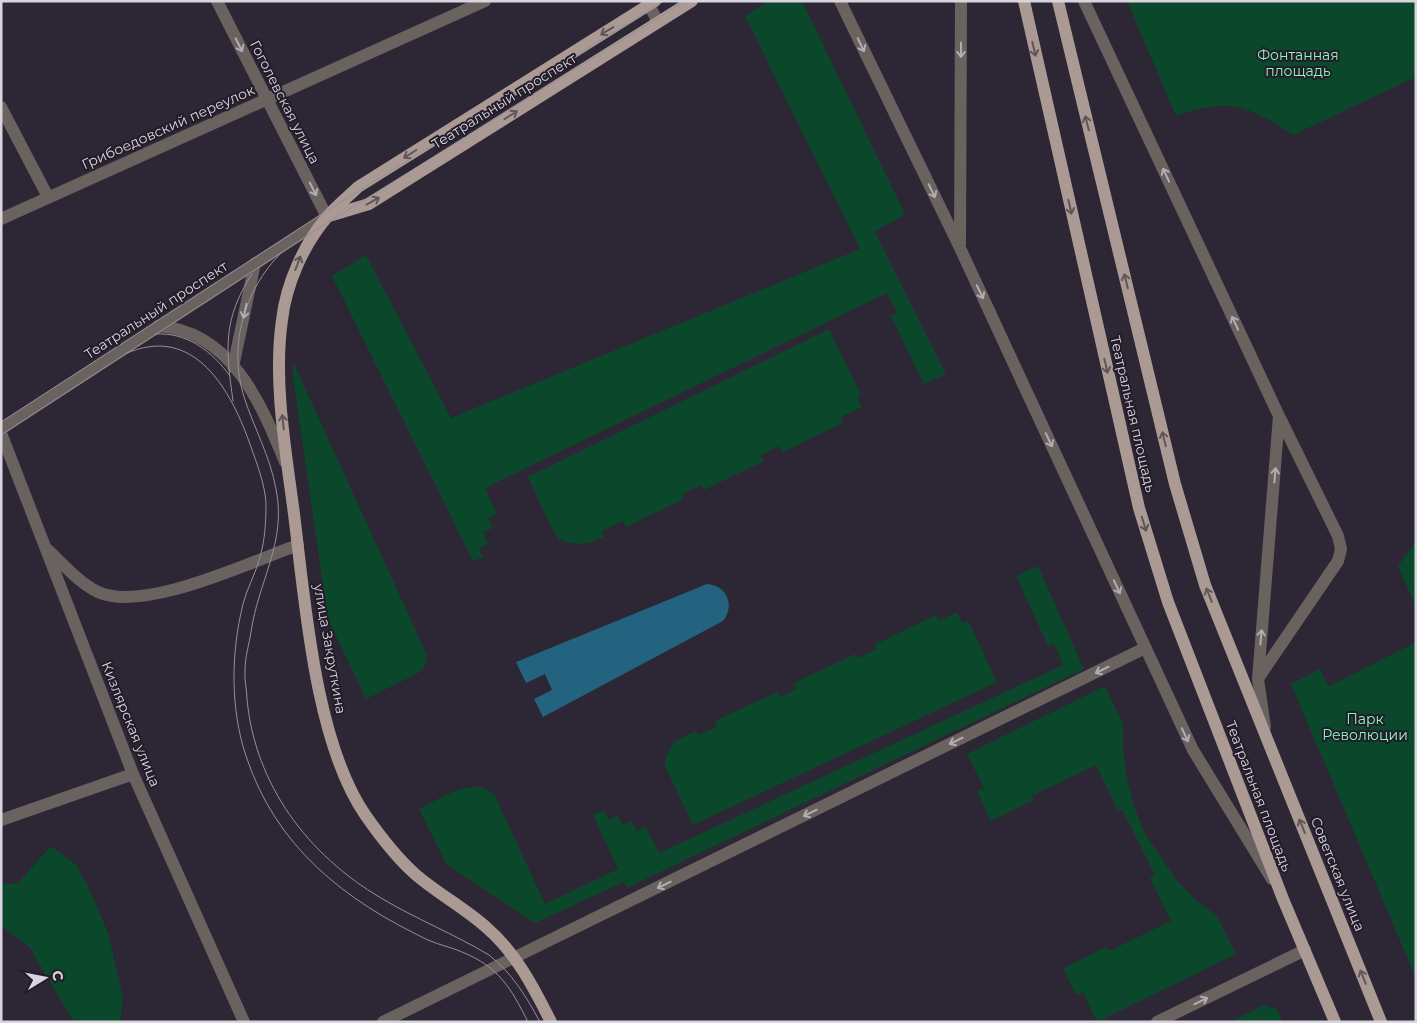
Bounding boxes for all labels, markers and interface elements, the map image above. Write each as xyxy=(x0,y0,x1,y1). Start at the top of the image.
one-way arrow xyxy=(601,26,615,36)
one-way arrow xyxy=(234,37,244,52)
street label: Гоголевская улица xyxy=(246,37,324,167)
one-way arrow xyxy=(857,37,867,52)
one-way arrow xyxy=(1030,40,1039,56)
one-way arrow xyxy=(956,42,966,58)
park label: Фонтанная площадь xyxy=(1257,46,1339,80)
street label: Театральный проспект xyxy=(428,49,580,153)
street label: Грибоедовский переулок xyxy=(79,81,257,173)
one-way arrow xyxy=(503,110,517,120)
one-way arrow xyxy=(1082,115,1091,131)
one-way arrow xyxy=(404,150,418,160)
one-way arrow xyxy=(1161,168,1171,183)
one-way arrow xyxy=(309,181,318,196)
one-way arrow xyxy=(928,183,938,198)
one-way arrow xyxy=(365,196,380,206)
one-way arrow xyxy=(1066,199,1075,215)
one-way arrow xyxy=(294,256,304,271)
street label: Театральный проспект xyxy=(81,257,231,363)
one-way arrow xyxy=(1121,273,1130,289)
one-way arrow xyxy=(976,284,986,299)
one-way arrow xyxy=(240,302,249,318)
one-way arrow xyxy=(1230,315,1240,330)
street label: Театральная площадь xyxy=(1106,334,1160,494)
one-way arrow xyxy=(1102,357,1111,373)
one-way arrow xyxy=(279,415,288,431)
one-way arrow xyxy=(1159,431,1168,447)
one-way arrow xyxy=(1044,432,1054,447)
one-way arrow xyxy=(1271,467,1280,483)
one-way arrow xyxy=(1139,515,1149,531)
one-way arrow xyxy=(1113,579,1122,594)
street label: улица Закруткина xyxy=(310,582,350,715)
one-way arrow xyxy=(1204,588,1213,603)
one-way arrow xyxy=(1257,629,1266,645)
street label: Кизлярская улица xyxy=(98,659,164,789)
one-way arrow xyxy=(1094,665,1109,675)
park label: Парк Революции xyxy=(1322,710,1408,744)
street label: Театральная площадь xyxy=(1222,718,1296,874)
one-way arrow xyxy=(1181,727,1191,742)
one-way arrow xyxy=(949,737,964,746)
one-way arrow xyxy=(803,809,818,818)
street label: Советская улица xyxy=(1307,814,1369,934)
one-way arrow xyxy=(1297,819,1306,834)
one-way arrow xyxy=(657,880,672,890)
north arrow xyxy=(20,953,70,1003)
text: С xyxy=(48,969,68,982)
one-way arrow xyxy=(1358,969,1367,985)
one-way arrow xyxy=(1193,995,1208,1005)

